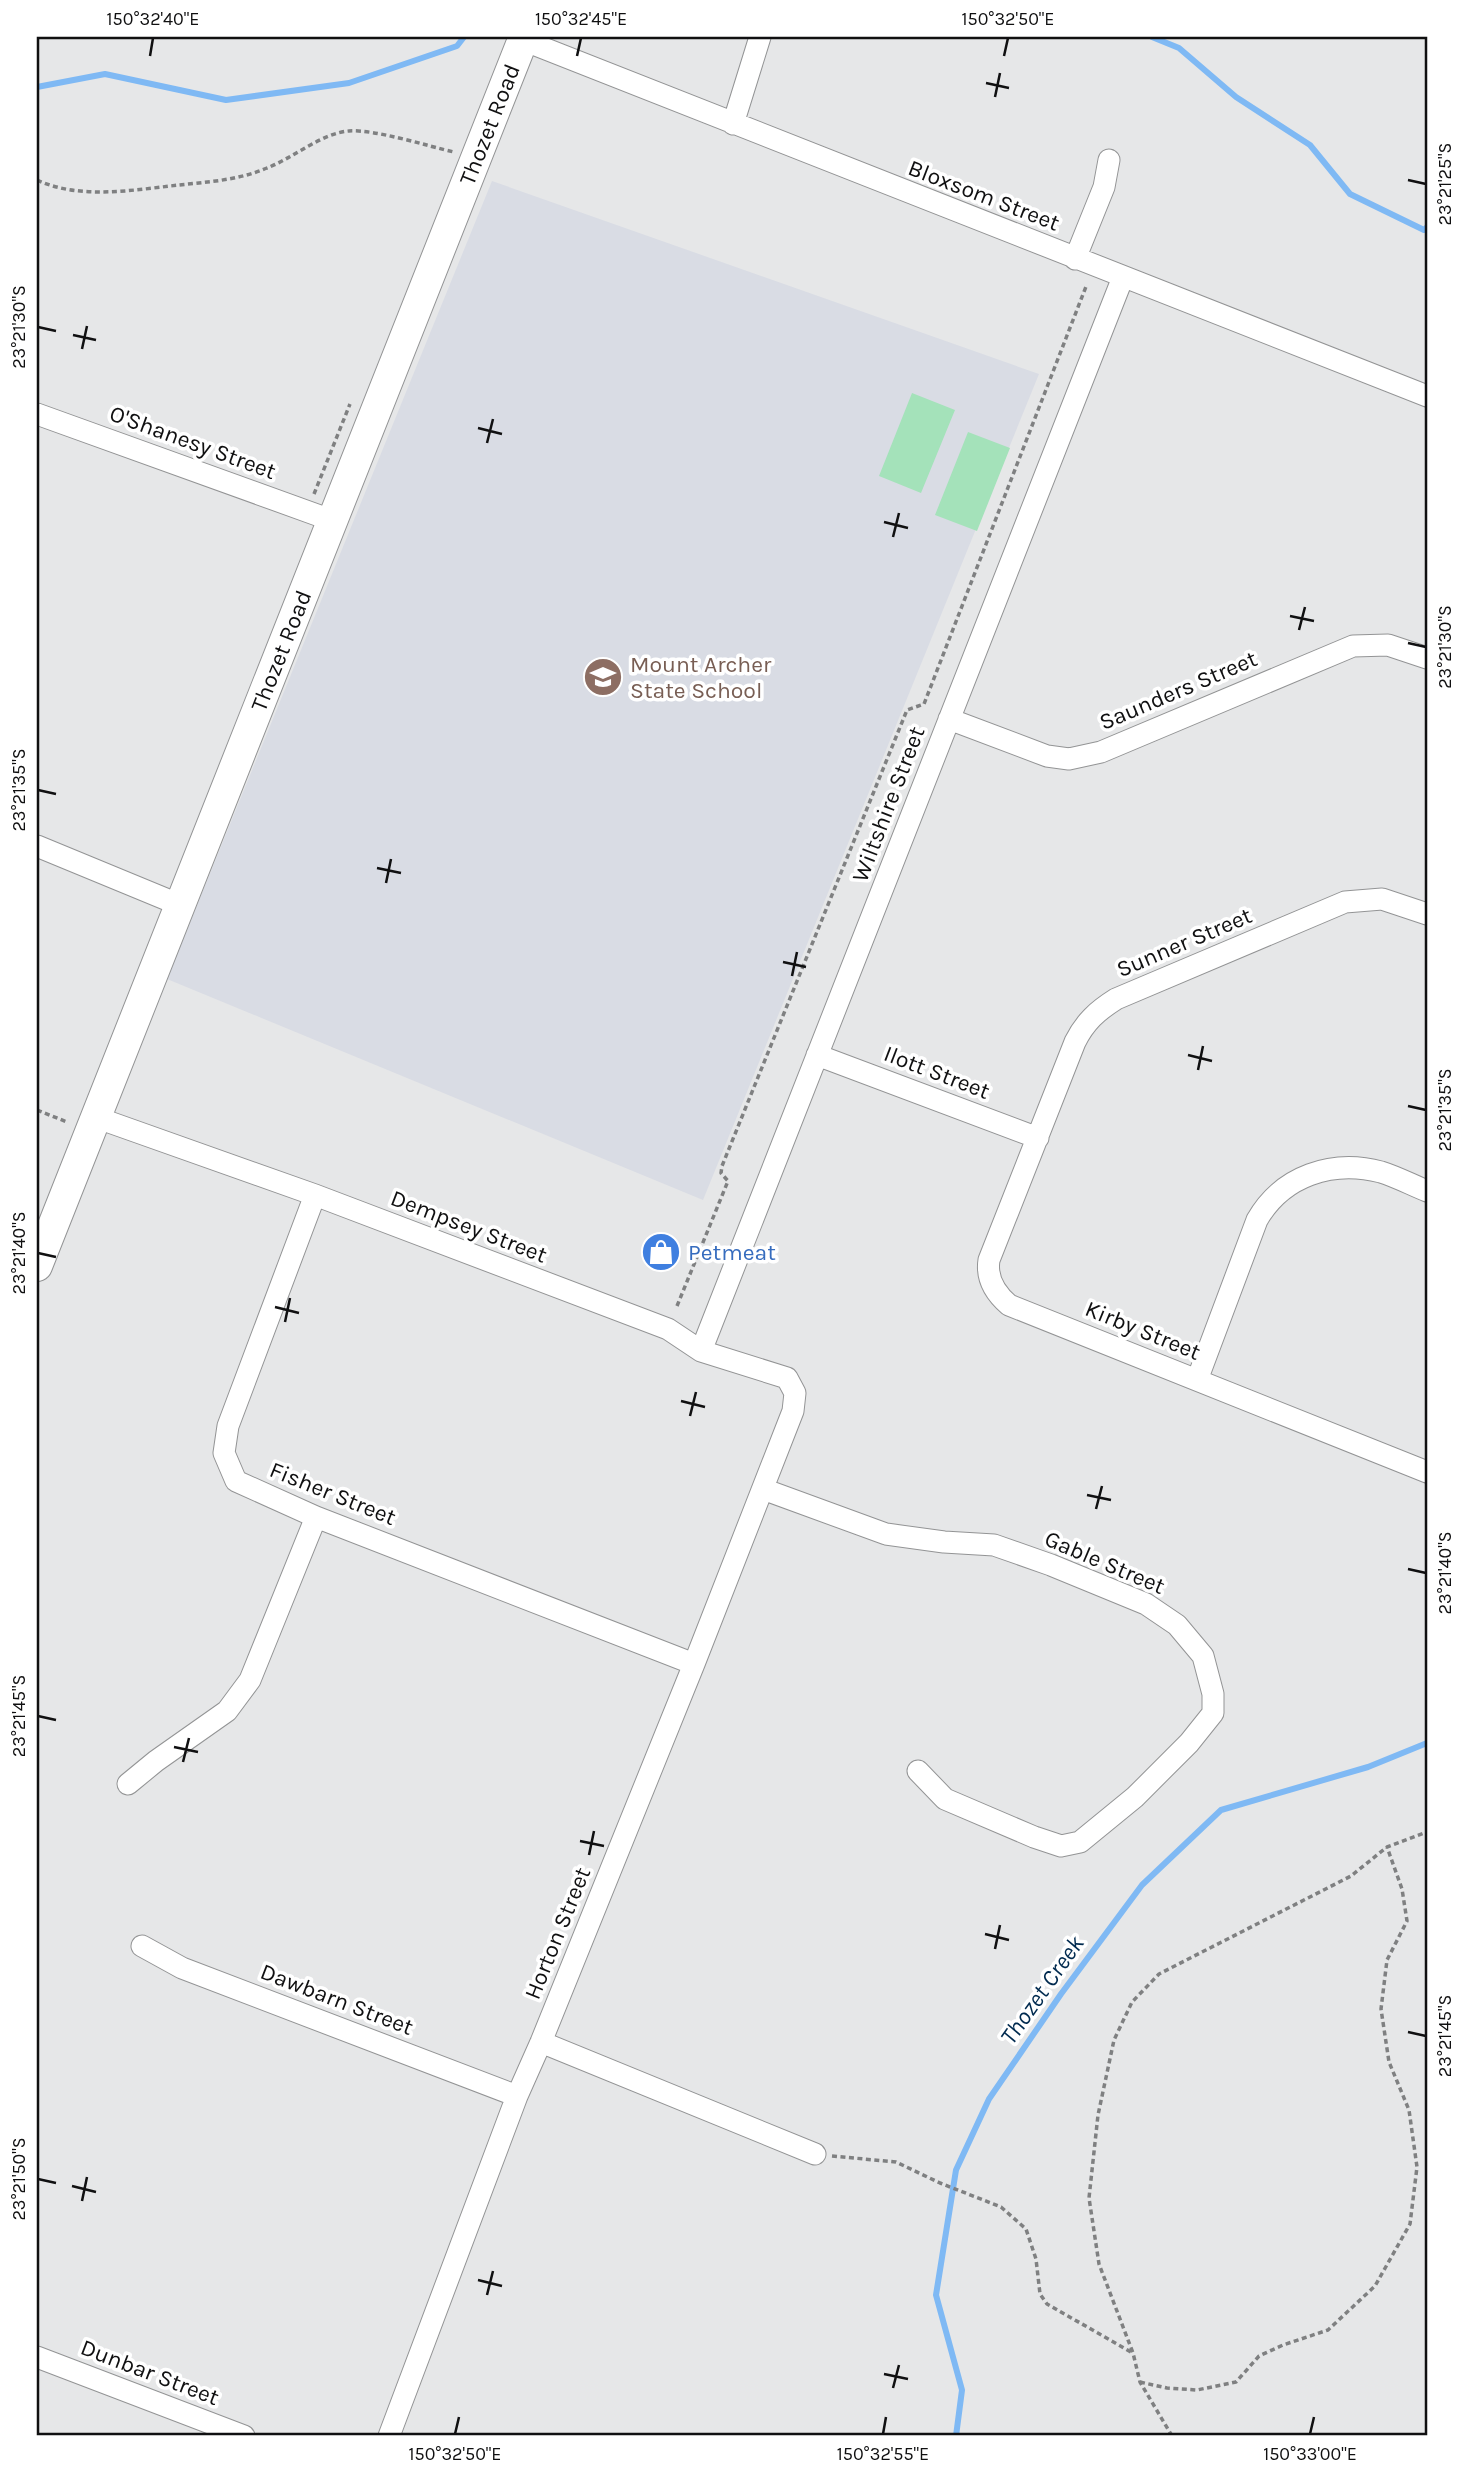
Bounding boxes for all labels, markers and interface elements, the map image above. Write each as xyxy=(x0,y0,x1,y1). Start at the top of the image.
text: 150°32'40"E xyxy=(107,8,199,30)
text: 150°32'45"E xyxy=(535,8,627,30)
text: 150°32'50"E xyxy=(962,8,1054,30)
street label: Thozet Road xyxy=(454,60,526,189)
text: 23°21'25"S xyxy=(1434,143,1456,225)
street label: Bloxsom Street xyxy=(904,154,1064,237)
text: 23°21'30"S xyxy=(8,285,30,369)
street label: O'Shanesy Street xyxy=(106,400,280,485)
street label: Thozet Road xyxy=(245,586,317,715)
text: 23°21'30"S xyxy=(1434,605,1456,689)
street label: Saunders Street xyxy=(1095,645,1261,736)
place label: Mount Archer State School xyxy=(630,651,772,704)
school or university icon: Mount Archer State School xyxy=(582,656,624,698)
street label: Wiltshire Street xyxy=(846,722,931,886)
text: 23°21'35"S xyxy=(8,748,30,832)
street label: Sunner Street xyxy=(1113,902,1256,983)
street label: Ilott Street xyxy=(880,1040,994,1105)
text: 23°21'35"S xyxy=(1434,1068,1456,1152)
street label: Dempsey Street xyxy=(387,1184,551,1269)
text: 23°21'40"S xyxy=(8,1211,30,1295)
shop icon: Petmeat xyxy=(640,1231,682,1273)
place label: Petmeat xyxy=(688,1239,776,1266)
street label: Kirby Street xyxy=(1081,1295,1205,1366)
street label: Fisher Street xyxy=(266,1456,400,1531)
street label: Gable Street xyxy=(1041,1525,1169,1600)
text: 23°21'40"S xyxy=(1434,1531,1456,1615)
text: 23°21'45"S xyxy=(8,1675,30,1757)
street label: Horton Street xyxy=(519,1863,596,2003)
water label: Thozet Creek xyxy=(994,1930,1090,2050)
street label: Dawbarn Street xyxy=(257,1958,417,2041)
text: 23°21'45"S xyxy=(1434,1995,1456,2077)
text: 23°21'50"S xyxy=(8,2137,30,2221)
street label: Dunbar Street xyxy=(77,2334,223,2411)
text: 150°32'50"E xyxy=(409,2443,501,2465)
text: 150°32'55"E xyxy=(837,2443,929,2465)
text: 150°33'00"E xyxy=(1263,2443,1357,2465)

